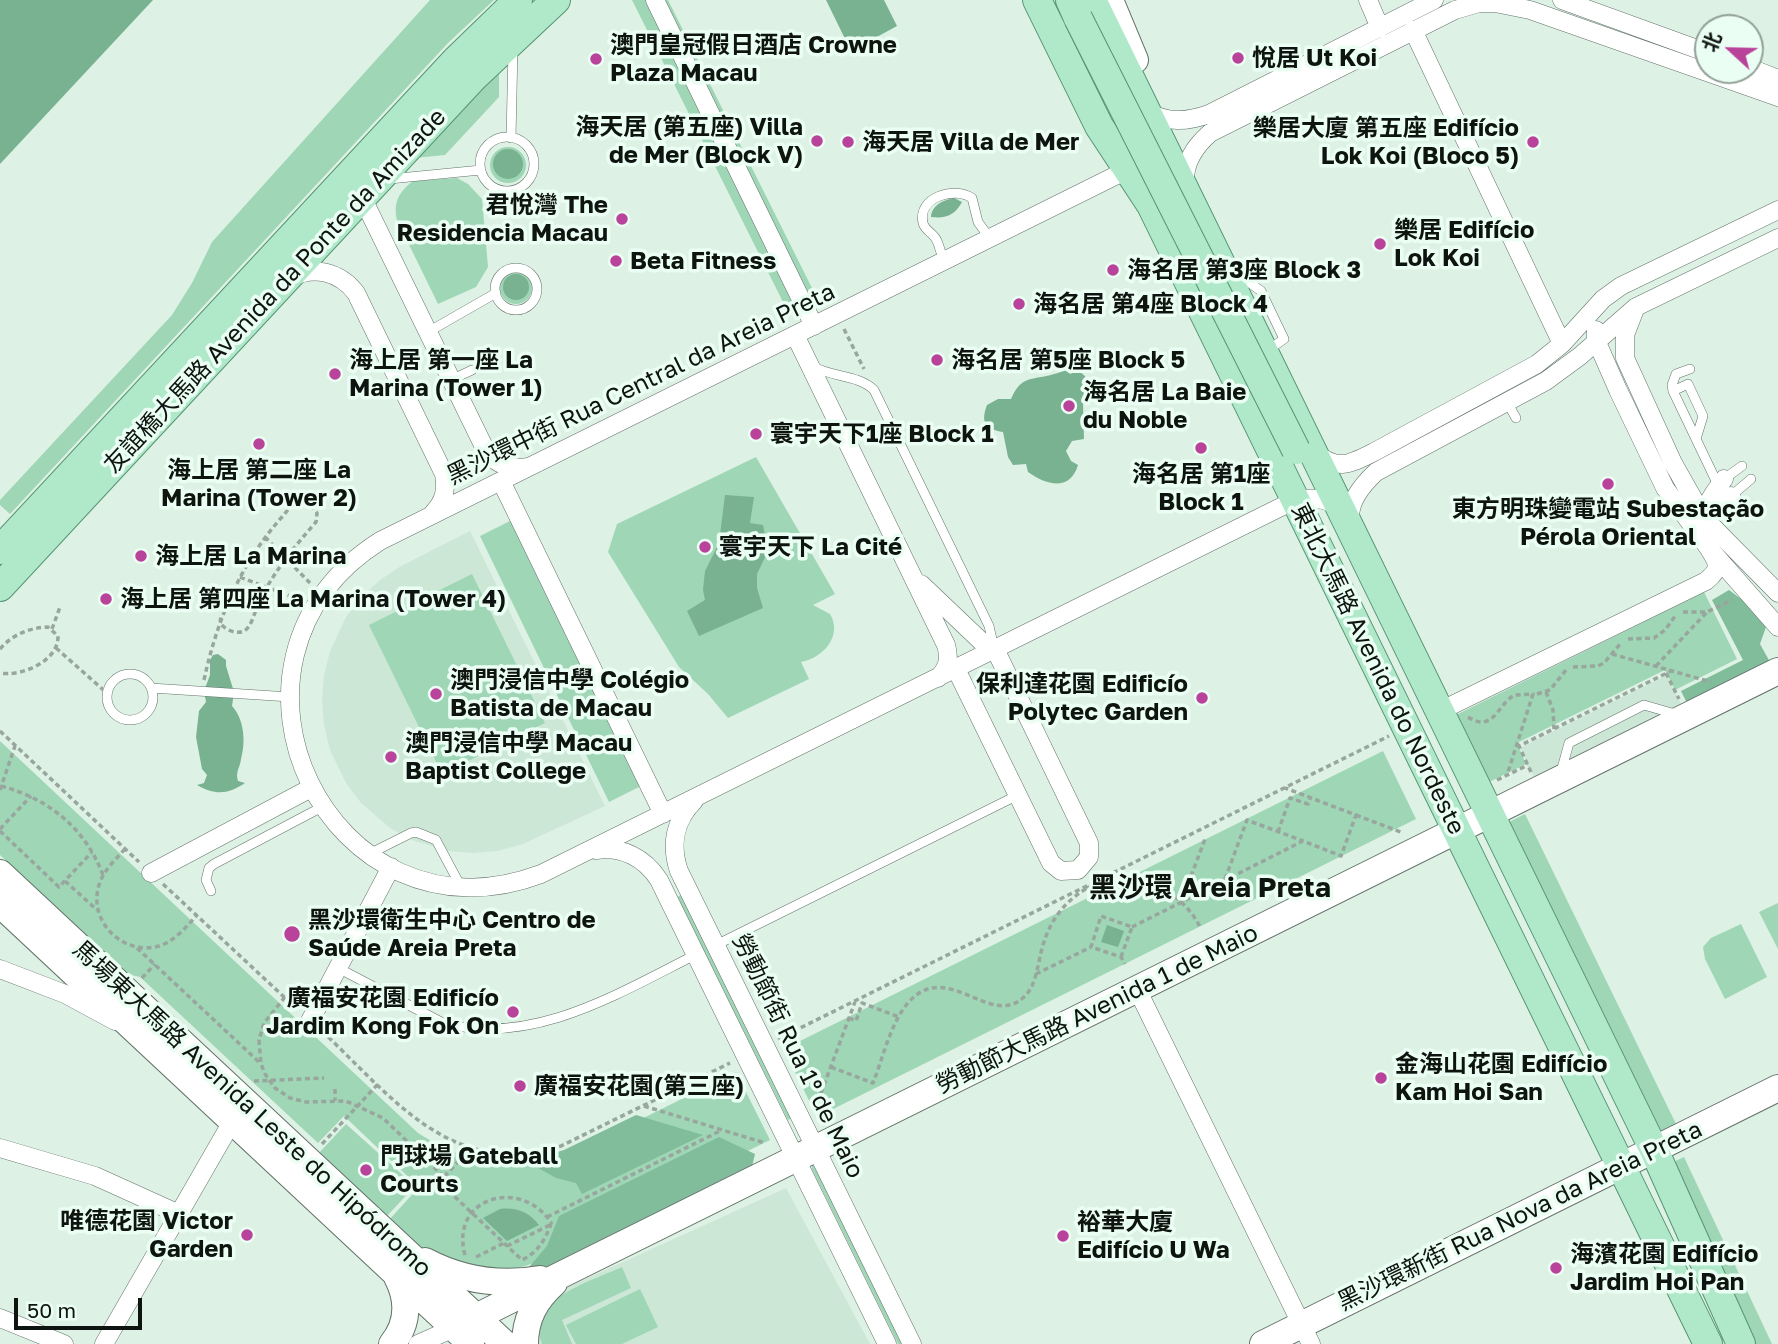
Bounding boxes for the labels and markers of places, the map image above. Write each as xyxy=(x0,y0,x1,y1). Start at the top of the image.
place label: 澳門皇冠假日酒店 Crowne Plaza Macau xyxy=(610,31,897,87)
place label: 悅居 Ut Koi xyxy=(1252,44,1377,72)
marker: 悅居 Ut Koi xyxy=(1230,50,1246,66)
marker: 澳門皇冠假日酒店 Crowne Plaza Macau xyxy=(588,51,604,67)
place label: 海天居 (第五座) Villa de Mer (Block V) xyxy=(575,113,803,169)
place label: 樂居大廈 第五座 Edifício Lok Koi (Bloco 5) xyxy=(1253,114,1519,170)
place label: 海天居 Villa de Mer xyxy=(862,128,1079,156)
marker: 海天居 (第五座) Villa de Mer (Block V) xyxy=(809,133,825,149)
marker: 海天居 Villa de Mer xyxy=(840,134,856,150)
marker: 樂居大廈 第五座 Edifício Lok Koi (Bloco 5) xyxy=(1525,134,1541,150)
place label: 君悅灣 The Residencia Macau xyxy=(396,191,608,247)
marker: 君悅灣 The Residencia Macau xyxy=(614,211,630,227)
place label: 樂居 Edifício Lok Koi xyxy=(1394,216,1534,272)
marker: 樂居 Edifício Lok Koi xyxy=(1372,236,1388,252)
place label: Beta Fitness xyxy=(630,247,776,275)
marker: Beta Fitness xyxy=(608,253,624,269)
place label: 海名居 第3座 Block 3 xyxy=(1127,256,1361,284)
marker: 海名居 第3座 Block 3 xyxy=(1105,262,1121,278)
place label: 海名居 第4座 Block 4 xyxy=(1033,290,1268,318)
marker: 海名居 第4座 Block 4 xyxy=(1011,296,1027,312)
place label: 海上居 第一座 La Marina (Tower 1) xyxy=(349,346,543,402)
place label: 海名居 第5座 Block 5 xyxy=(951,346,1185,374)
marker: 海名居 第5座 Block 5 xyxy=(929,352,945,368)
marker: 海上居 第一座 La Marina (Tower 1) xyxy=(327,366,343,382)
place label: 海名居 La Baie du Noble xyxy=(1083,378,1246,434)
marker: 海名居 La Baie du Noble xyxy=(1061,398,1077,414)
place label: 寰宇天下1座 Block 1 xyxy=(770,420,994,448)
marker: 寰宇天下1座 Block 1 xyxy=(748,426,764,442)
marker: 海上居 第二座 La Marina (Tower 2) xyxy=(251,436,267,452)
marker: 海名居 第1座 Block 1 xyxy=(1193,440,1209,456)
place label: 海上居 第二座 La Marina (Tower 2) xyxy=(161,456,357,512)
place label: 海名居 第1座 Block 1 xyxy=(1132,460,1270,516)
marker: 東方明珠變電站 Subestação Pérola Oriental xyxy=(1600,476,1616,492)
place label: 東方明珠變電站 Subestação Pérola Oriental xyxy=(1452,495,1764,551)
place label: 寰宇天下 La Cité xyxy=(719,533,902,561)
marker: 寰宇天下 La Cité xyxy=(697,539,713,555)
place label: 海上居 La Marina xyxy=(155,542,346,570)
marker: 海上居 La Marina xyxy=(133,548,149,564)
place label: 海上居 第四座 La Marina (Tower 4) xyxy=(120,585,506,613)
marker: 海上居 第四座 La Marina (Tower 4) xyxy=(98,591,114,607)
place label: 澳門浸信中學 Colégio Batista de Macau xyxy=(450,666,689,722)
place label: 保利達花園 Edificío Polytec Garden xyxy=(976,670,1188,726)
marker: 澳門浸信中學 Colégio Batista de Macau xyxy=(428,686,444,702)
marker: 保利達花園 Edificío Polytec Garden xyxy=(1194,690,1210,706)
place label: 澳門浸信中學 Macau Baptist College xyxy=(405,729,632,785)
marker: 澳門浸信中學 Macau Baptist College xyxy=(383,749,399,765)
place label: 黑沙環衛生中心 Centro de Saúde Areia Preta xyxy=(308,906,596,962)
marker: 黑沙環衛生中心 Centro de Saúde Areia Preta xyxy=(282,924,302,944)
place label: 廣福安花園 Edificío Jardim Kong Fok On xyxy=(266,984,499,1040)
marker: 廣福安花園 Edificío Jardim Kong Fok On xyxy=(505,1004,521,1020)
place label: 金海山花園 Edifício Kam Hoi San xyxy=(1395,1050,1607,1106)
marker: 金海山花園 Edifício Kam Hoi San xyxy=(1373,1070,1389,1086)
place label: 廣福安花園(第三座) xyxy=(534,1072,744,1100)
marker: 廣福安花園(第三座) xyxy=(512,1078,528,1094)
place label: 門球場 Gateball Courts xyxy=(380,1142,558,1198)
marker: 門球場 Gateball Courts xyxy=(358,1162,374,1178)
place label: 唯德花園 Victor Garden xyxy=(60,1207,233,1263)
place label: 裕華大廈 Edifício U Wa xyxy=(1077,1208,1230,1264)
marker: 唯德花園 Victor Garden xyxy=(239,1227,255,1243)
marker: 裕華大廈 Edifício U Wa xyxy=(1055,1228,1071,1244)
place label: 海濱花園 Edifício Jardim Hoi Pan xyxy=(1570,1240,1758,1296)
marker: 海濱花園 Edifício Jardim Hoi Pan xyxy=(1548,1260,1564,1276)

